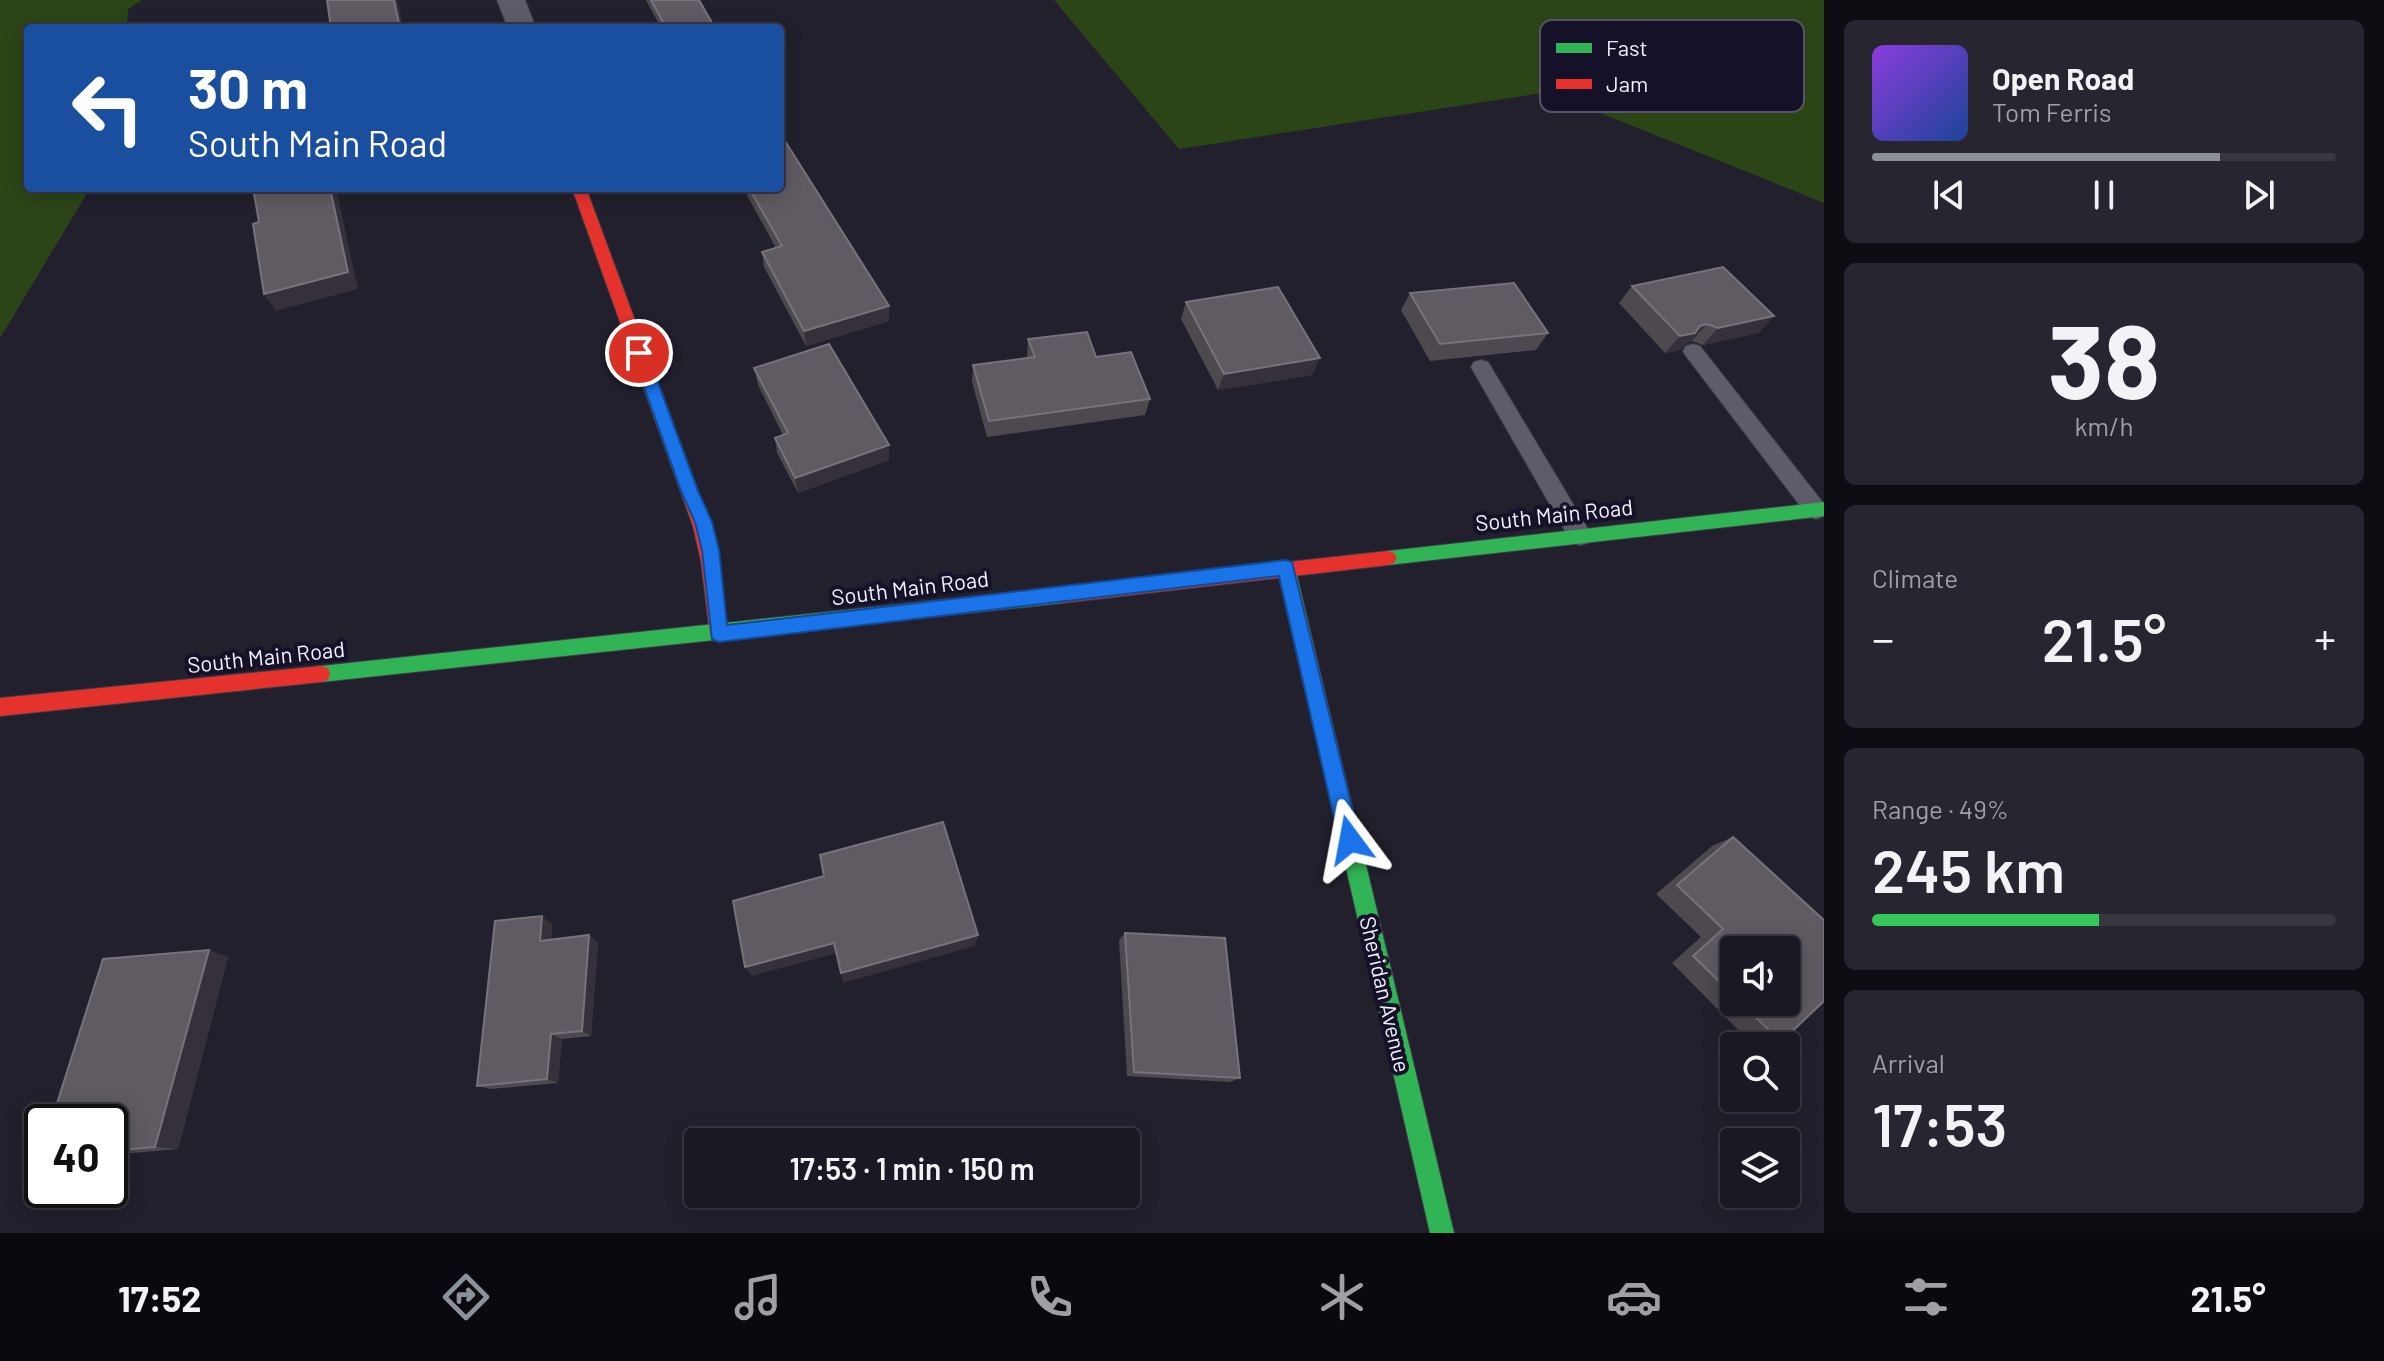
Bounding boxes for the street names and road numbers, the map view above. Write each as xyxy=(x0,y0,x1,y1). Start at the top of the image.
street label: South Main Road xyxy=(1474,493,1634,535)
street label: South Main Road xyxy=(830,564,990,610)
street label: South Main Road xyxy=(186,635,346,677)
street label: Sheridan Avenue xyxy=(1355,913,1417,1075)

